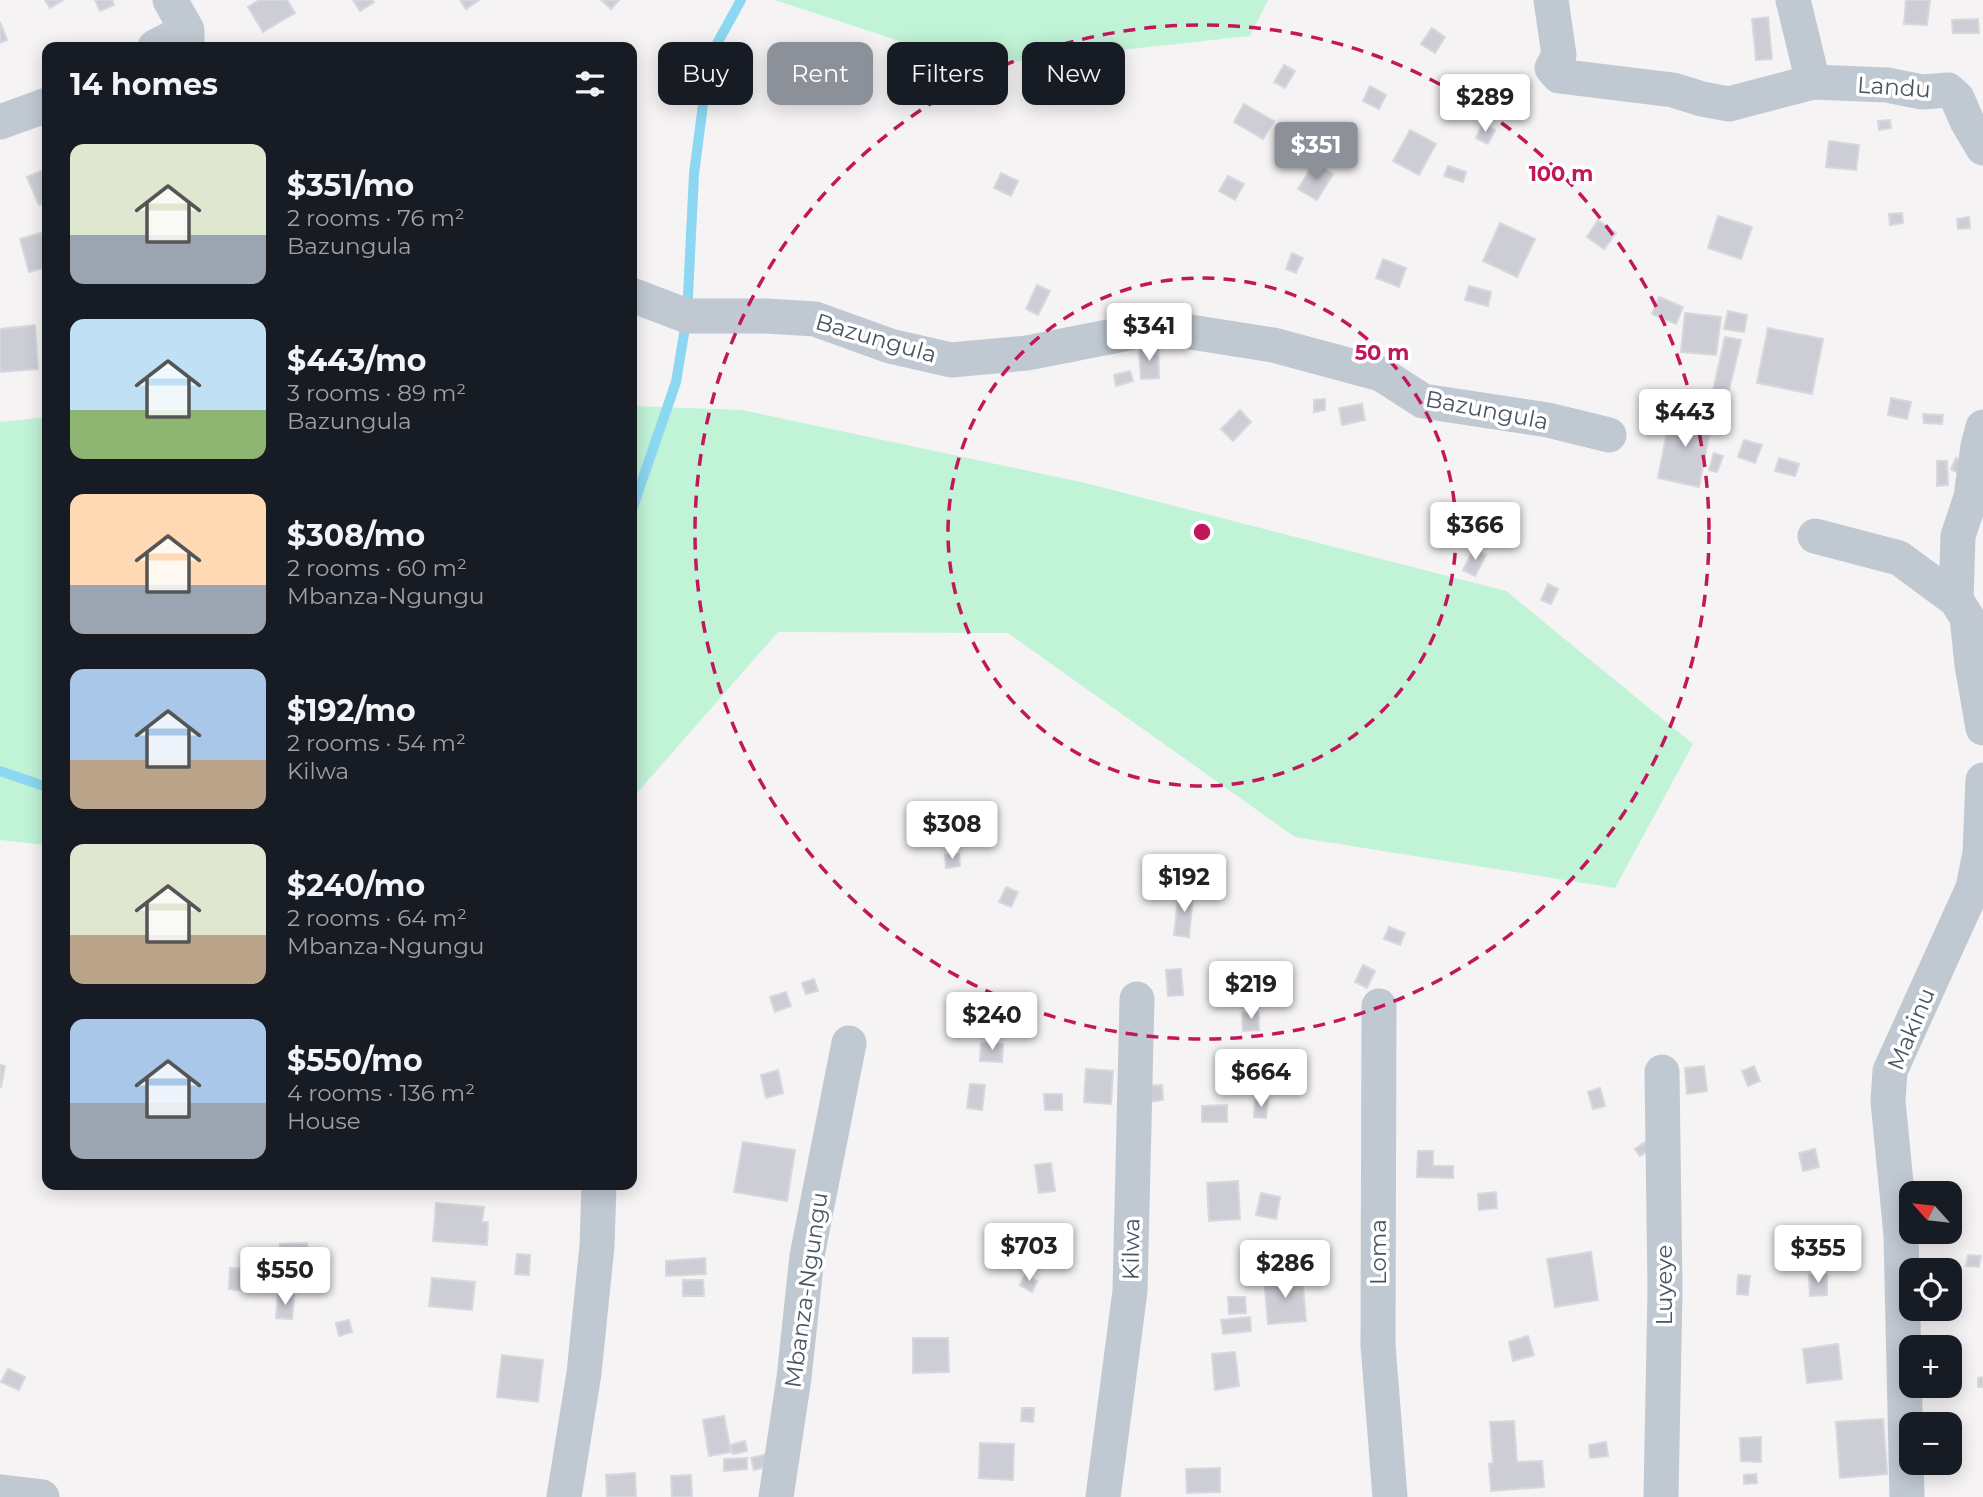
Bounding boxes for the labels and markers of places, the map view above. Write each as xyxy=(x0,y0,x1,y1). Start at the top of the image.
pin: $289 xyxy=(1444,74,1526,134)
pin: $351 xyxy=(1275,122,1357,182)
pin: $341 xyxy=(1108,304,1190,363)
pin: $443 xyxy=(1644,390,1726,449)
pin: $366 xyxy=(1434,503,1516,562)
centre of rings xyxy=(1190,520,1214,544)
pin: $308 xyxy=(911,802,993,861)
pin: $192 xyxy=(1143,855,1225,914)
pin: $219 xyxy=(1210,962,1292,1021)
pin: $240 xyxy=(951,992,1033,1052)
pin: $664 xyxy=(1220,1050,1302,1109)
pin: $703 xyxy=(988,1224,1070,1283)
pin: $355 xyxy=(1777,1226,1859,1285)
pin: $286 xyxy=(1244,1240,1326,1300)
pin: $550 xyxy=(244,1248,326,1307)

